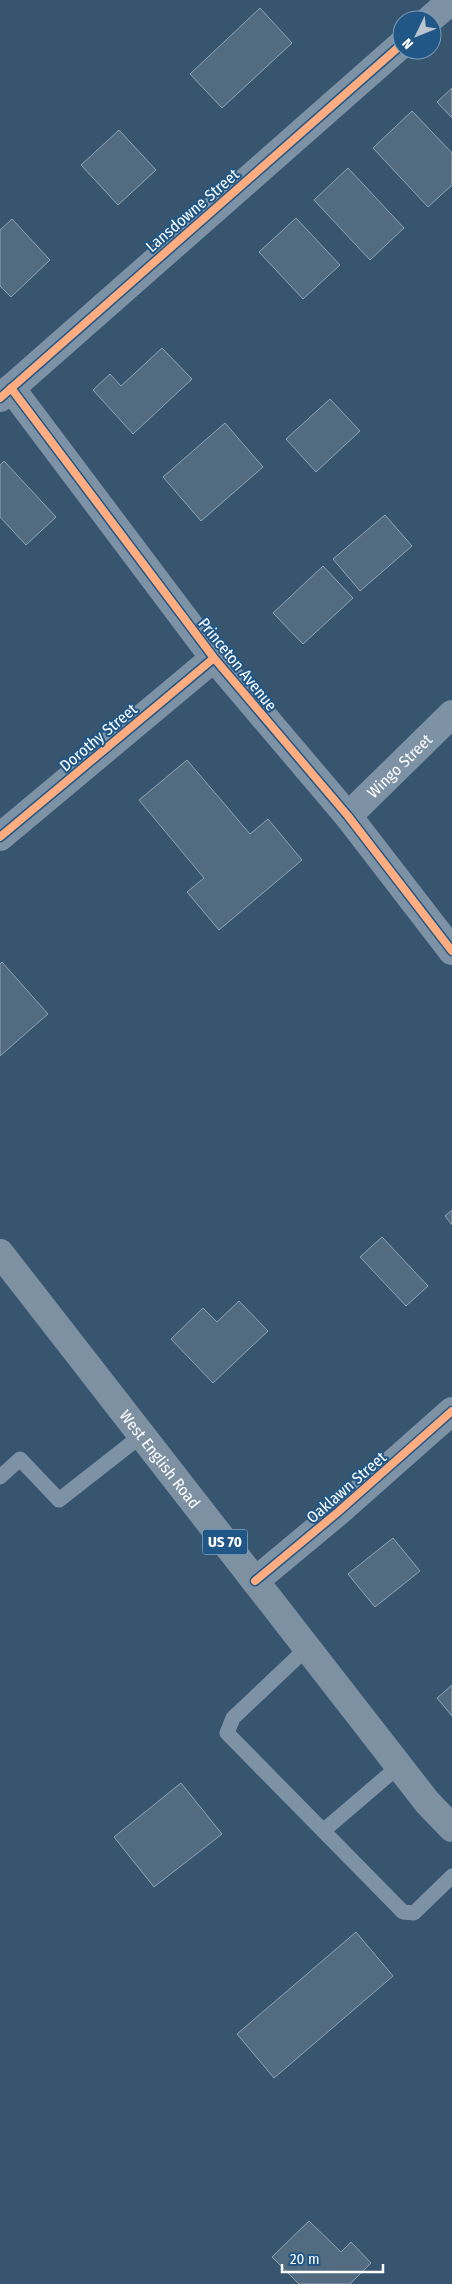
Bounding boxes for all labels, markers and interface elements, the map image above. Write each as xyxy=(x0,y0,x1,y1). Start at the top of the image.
north arrow xyxy=(392,10,442,60)
text: N xyxy=(399,35,417,52)
street label: Lansdowne Street xyxy=(142,164,243,256)
street label: Princeton Avenue xyxy=(194,614,281,715)
street label: Dorothy Street xyxy=(56,699,141,775)
street label: Wingo Street xyxy=(363,729,437,802)
street label: West English Road xyxy=(116,1406,204,1512)
street label: Oaklawn Street xyxy=(303,1447,391,1527)
road number: US 70 xyxy=(202,1530,248,1554)
scale bar xyxy=(282,2242,383,2274)
text: 20 m xyxy=(290,2250,320,2268)

